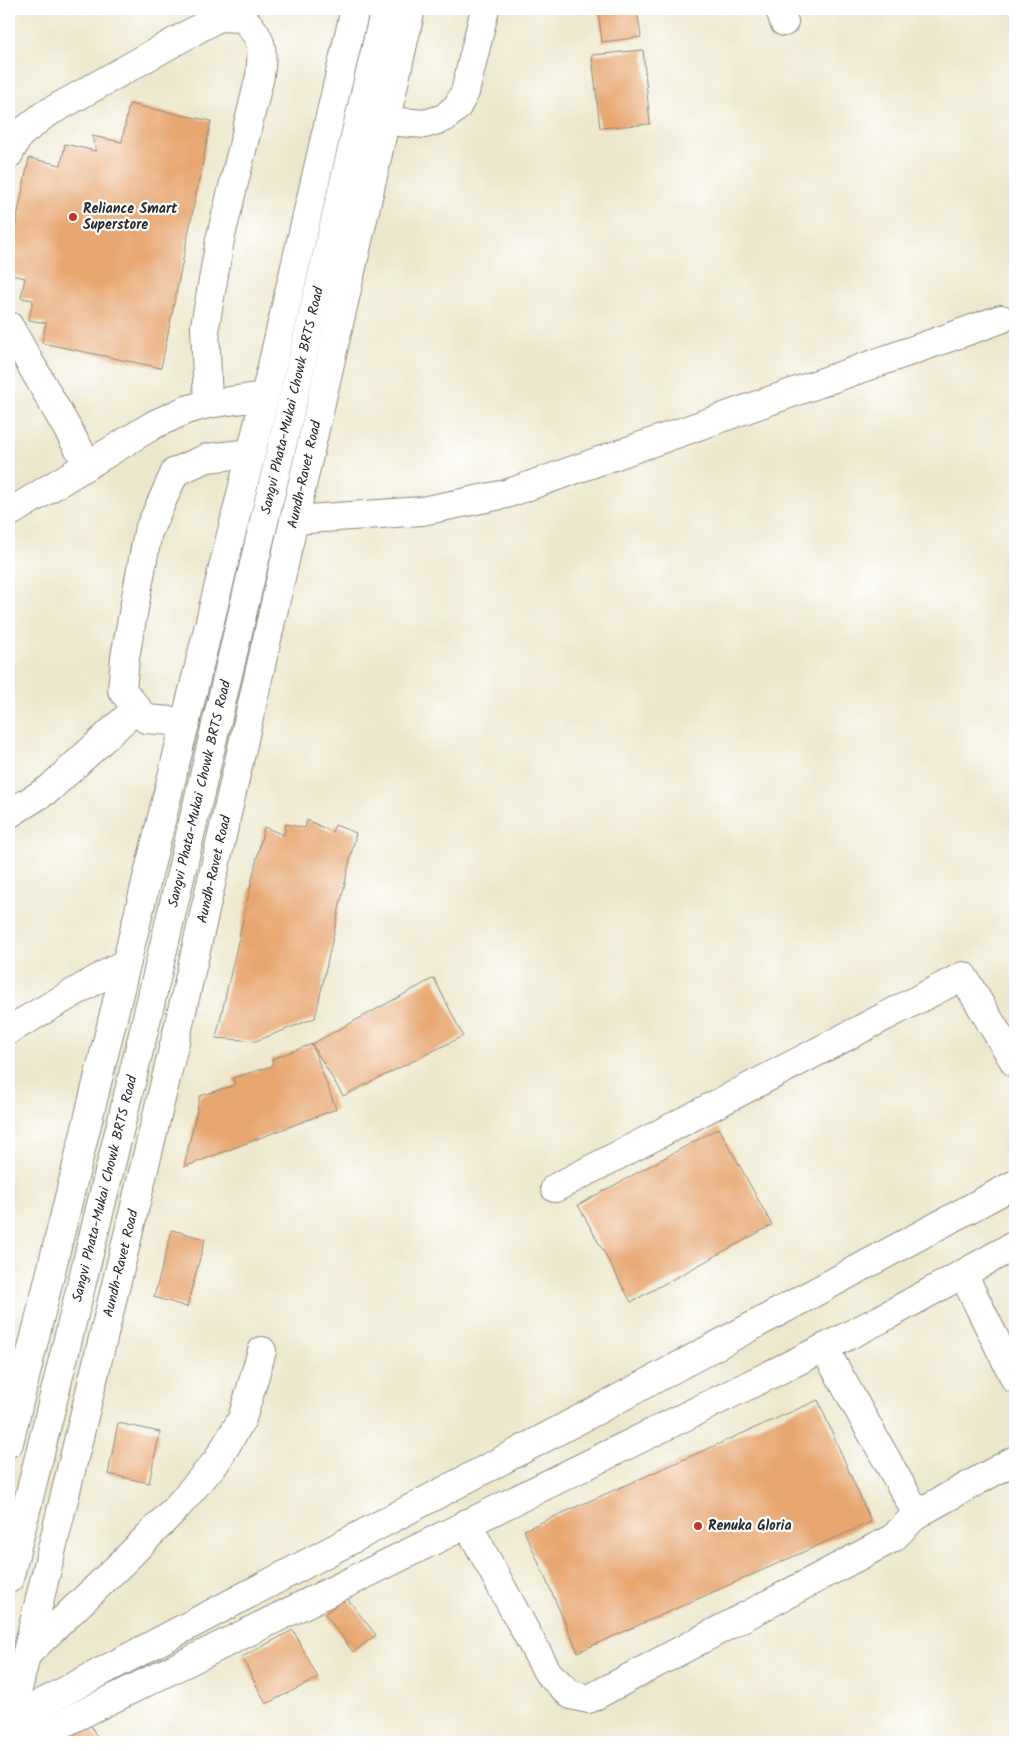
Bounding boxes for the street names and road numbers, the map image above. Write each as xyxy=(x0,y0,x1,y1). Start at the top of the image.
street label: Sangvi Phata-Mukai Chowk BRTS Road xyxy=(255,284,330,516)
street label: Aundh-Ravet Road xyxy=(282,418,328,530)
street label: Sangvi Phata-Mukai Chowk BRTS Road xyxy=(162,677,237,910)
street label: Aundh-Ravet Road xyxy=(191,812,238,925)
street label: Sangvi Phata-Mukai Chowk BRTS Road xyxy=(67,1072,144,1304)
street label: Aundh-Ravet Road xyxy=(98,1206,145,1319)

